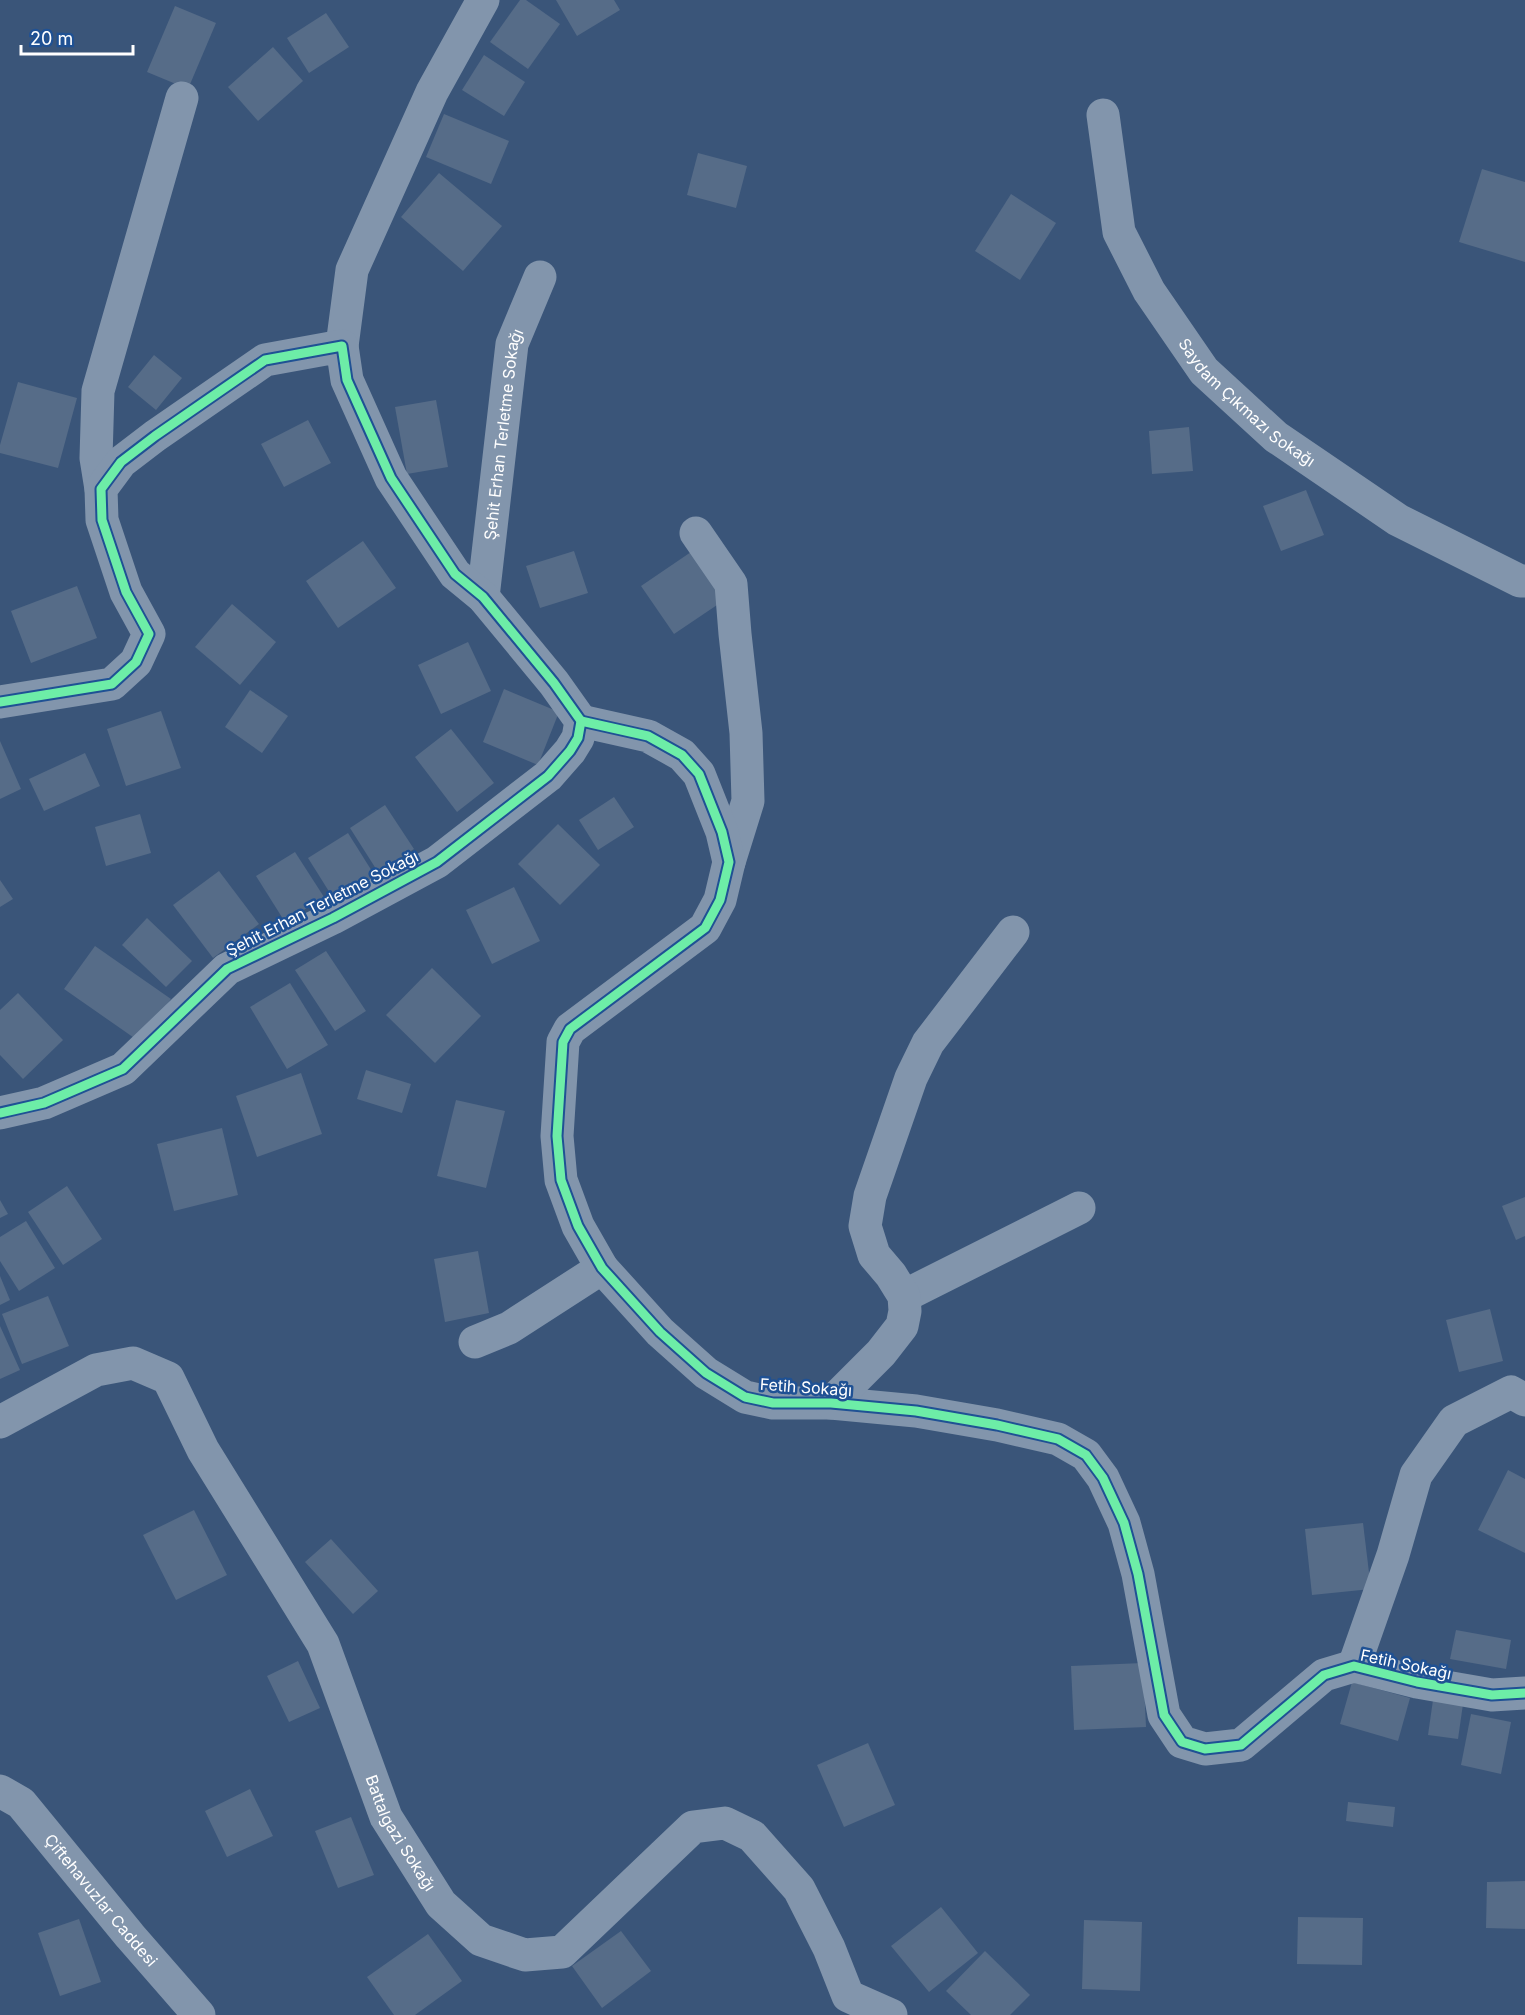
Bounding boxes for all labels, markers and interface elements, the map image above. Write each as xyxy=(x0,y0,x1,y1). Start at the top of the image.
scale bar xyxy=(21,18,134,56)
text: 20 m xyxy=(30,28,73,49)
street label: Şehit Erhan Terletme Sokağı xyxy=(480,325,527,541)
street label: Saydam Çıkmazı Sokağı xyxy=(1174,334,1319,471)
street label: Şehit Erhan Terletme Sokağı xyxy=(222,846,422,960)
street label: Fetih Sokağı xyxy=(759,1374,853,1400)
street label: Fetih Sokağı xyxy=(1359,1645,1453,1683)
street label: Battalgazi Sokağı xyxy=(362,1772,440,1895)
street label: Çiftehavuzlar Caddesi xyxy=(40,1830,162,1970)

